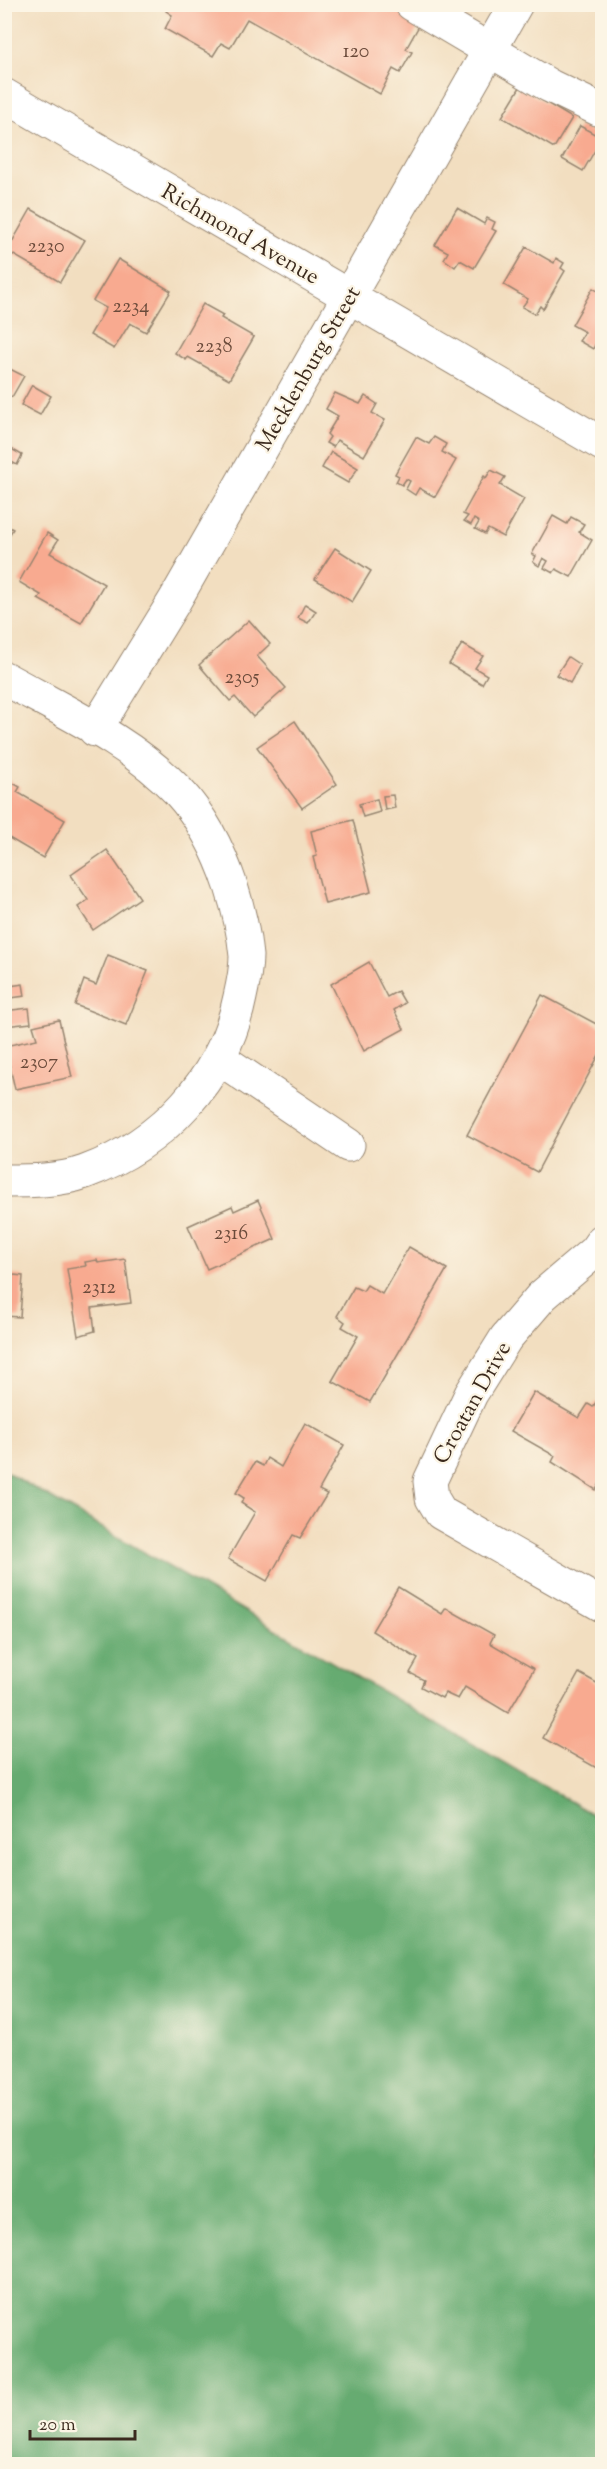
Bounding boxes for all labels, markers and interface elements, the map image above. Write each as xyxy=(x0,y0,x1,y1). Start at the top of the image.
house number: 120 xyxy=(343,38,369,67)
street label: Richmond Avenue xyxy=(154,177,325,294)
house number: 2230 xyxy=(27,233,65,262)
street label: Mecklenburg Street xyxy=(249,281,370,458)
house number: 2234 xyxy=(113,293,149,322)
house number: 2238 xyxy=(196,333,232,362)
house number: 2305 xyxy=(225,664,259,693)
house number: 2307 xyxy=(20,1049,58,1078)
house number: 2316 xyxy=(214,1220,248,1249)
house number: 2312 xyxy=(82,1274,116,1303)
street label: Croatan Drive xyxy=(427,1336,521,1471)
scale bar xyxy=(30,2403,135,2441)
text: 20 m xyxy=(39,2413,76,2439)

